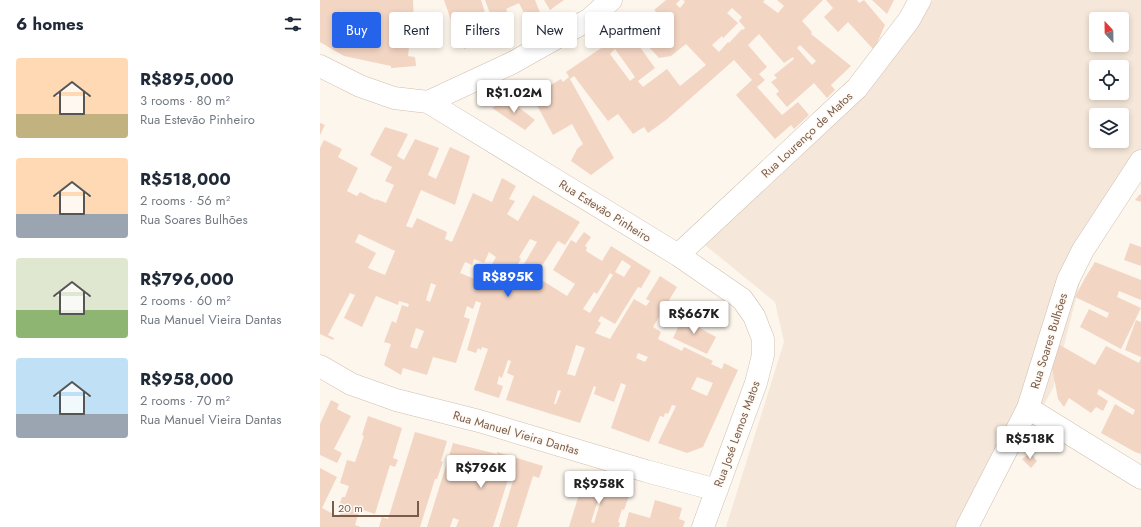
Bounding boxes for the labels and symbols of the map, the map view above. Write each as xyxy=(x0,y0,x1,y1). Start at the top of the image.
north arrow xyxy=(1089,12,1129,52)
pin: R$1.02M xyxy=(477,80,551,114)
street label: Rua Lourenço de Matos xyxy=(757,88,857,182)
street label: Rua Estevão Pinheiro xyxy=(555,175,655,247)
pin: R$895K xyxy=(475,264,541,298)
street label: Rua Soares Bulhões xyxy=(1026,291,1072,391)
pin: R$667K xyxy=(661,301,727,335)
street label: Rua José Lemos Matos xyxy=(709,378,765,490)
street label: Rua Manuel Vieira Dantas xyxy=(451,406,581,460)
pin: R$518K xyxy=(997,426,1063,460)
pin: R$796K xyxy=(448,455,514,489)
pin: R$958K xyxy=(566,471,632,505)
scale bar xyxy=(332,499,419,518)

